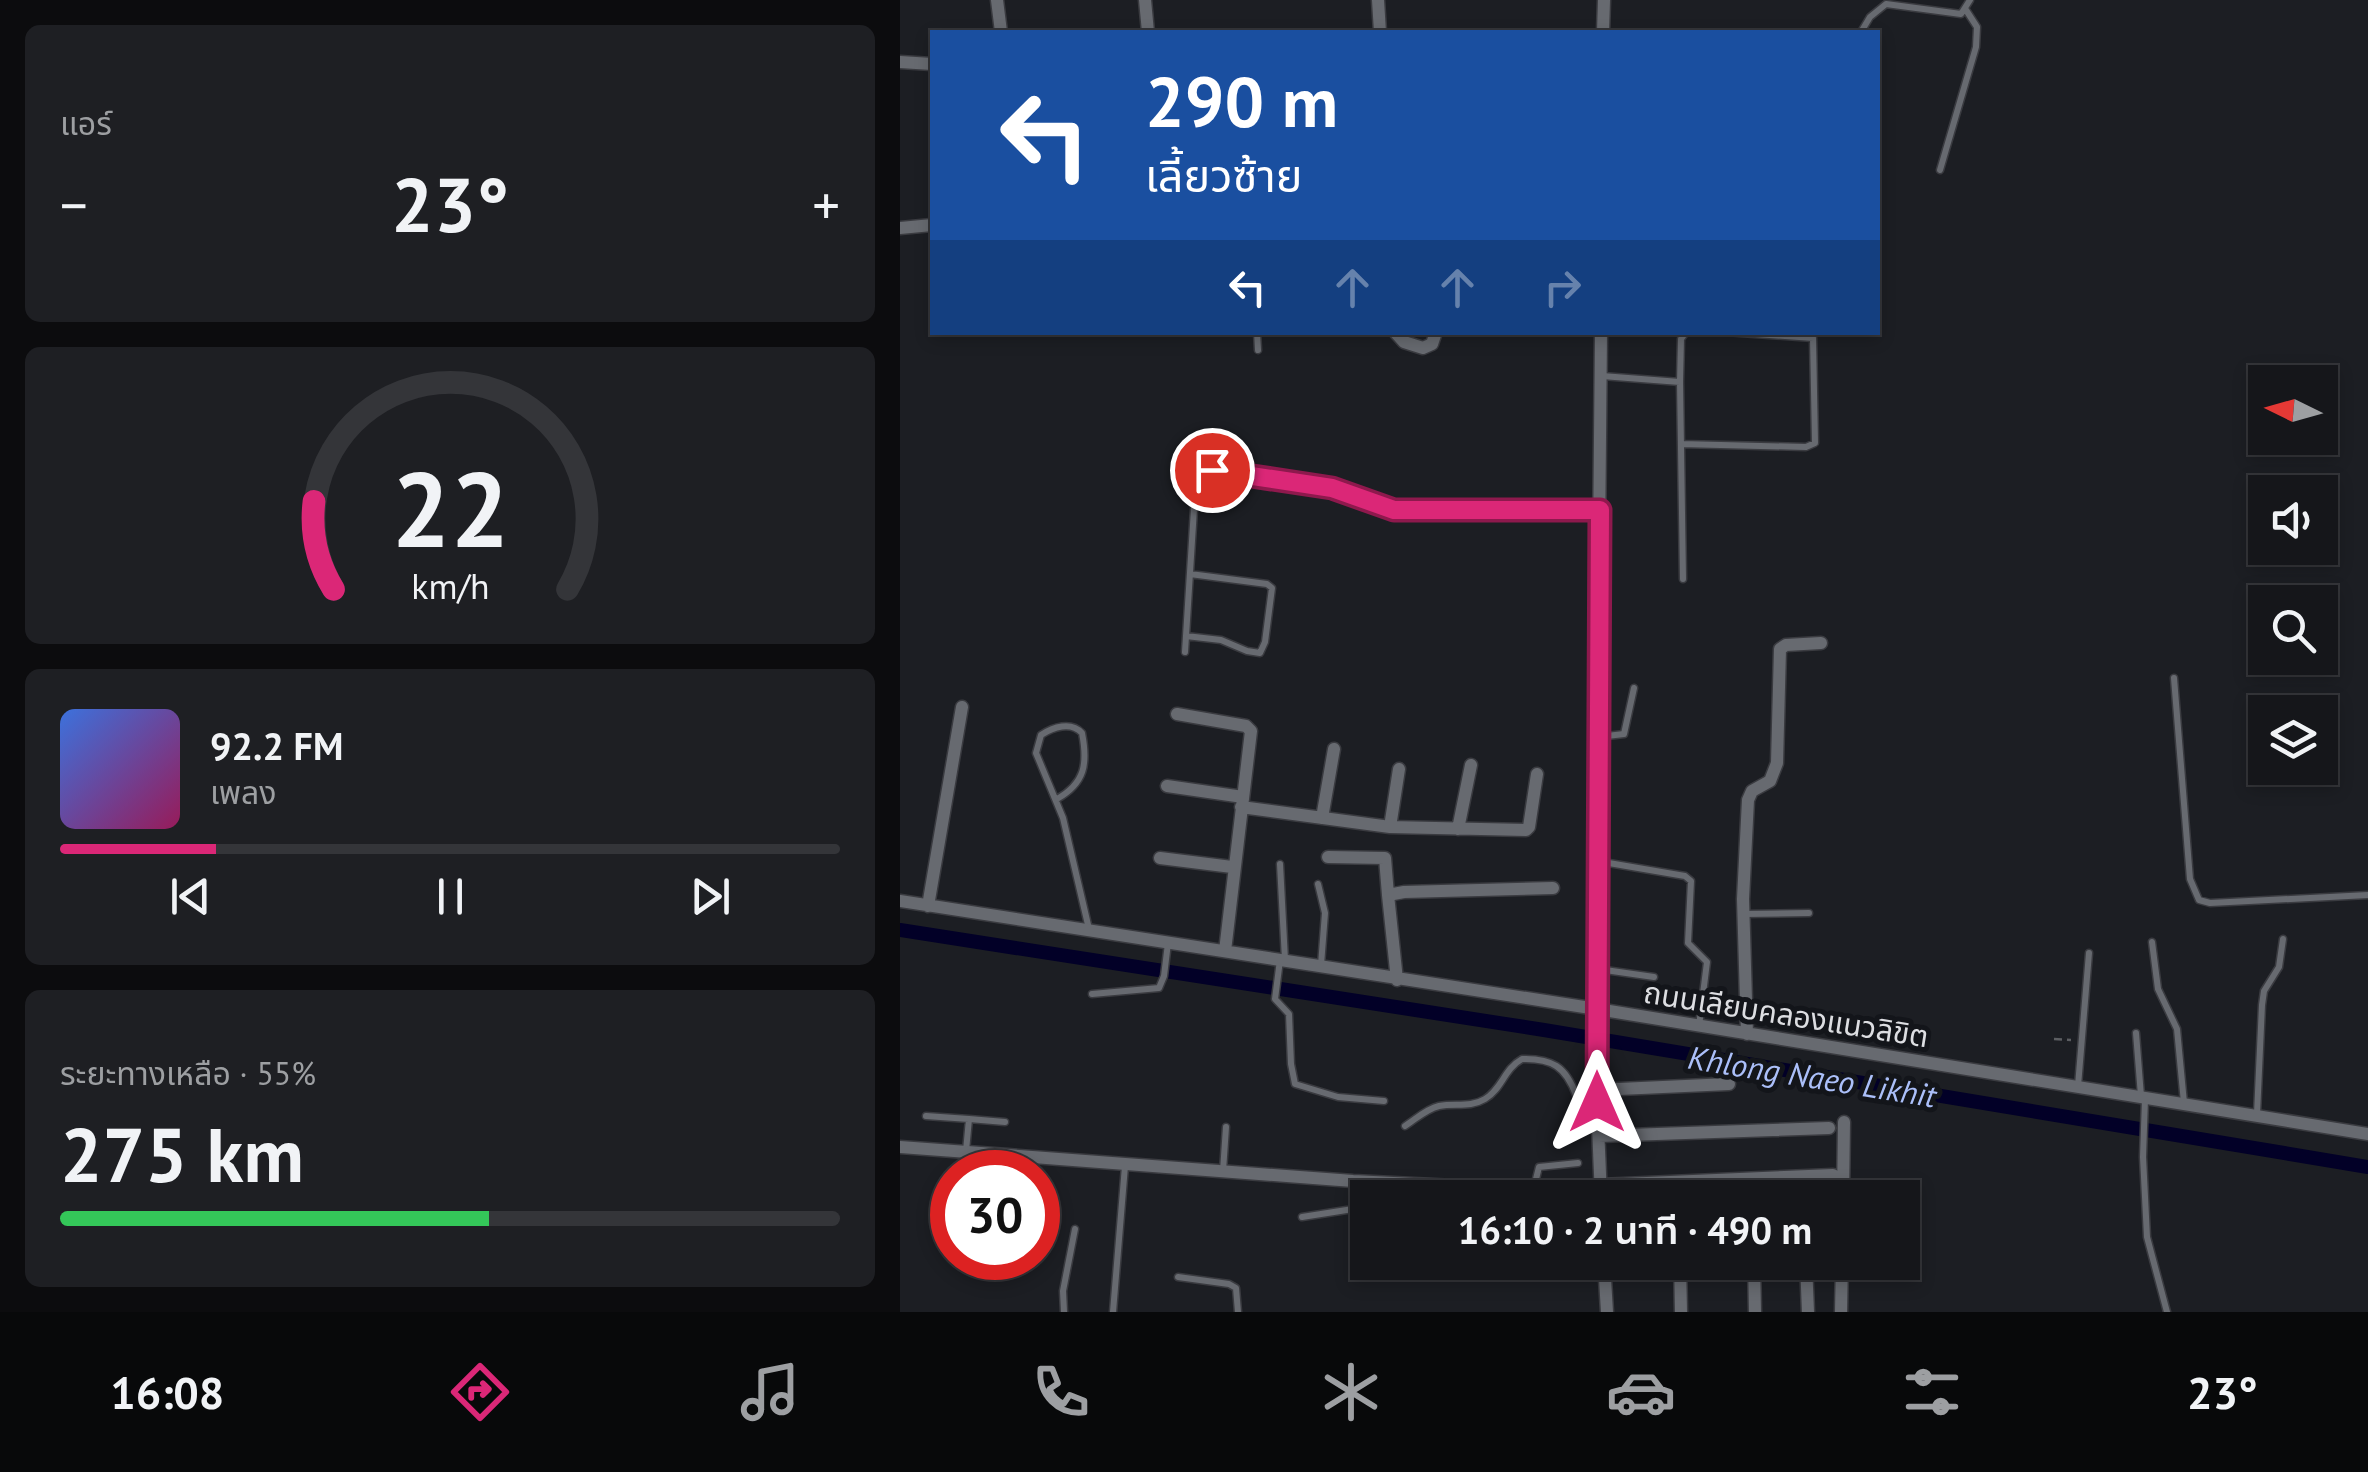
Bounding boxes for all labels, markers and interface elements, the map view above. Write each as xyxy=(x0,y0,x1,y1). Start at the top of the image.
text: 290 m xyxy=(1145,56,1338,146)
icon: left xyxy=(980,70,1110,200)
text: แอร์ xyxy=(60,102,112,144)
text: เลี้ยวซ้าย xyxy=(1145,146,1302,204)
text: 23° xyxy=(391,156,509,253)
text: − xyxy=(60,169,88,240)
text: + xyxy=(812,169,840,240)
icon: left xyxy=(1220,260,1275,315)
icon: ahead xyxy=(1325,260,1380,315)
icon: ahead xyxy=(1430,260,1485,315)
icon: right xyxy=(1535,260,1590,315)
north arrow xyxy=(2248,365,2338,455)
map controls xyxy=(2248,365,2338,785)
pin xyxy=(1170,428,1255,513)
text: 22 xyxy=(391,441,509,576)
icon: arrive xyxy=(1185,443,1240,498)
button: sound xyxy=(2248,475,2338,565)
text: km/h xyxy=(411,563,489,609)
button: search xyxy=(2248,585,2338,675)
button: layers xyxy=(2248,695,2338,785)
text: 92.2 FM xyxy=(210,721,343,770)
text: เพลง xyxy=(210,771,277,813)
icon: previous xyxy=(163,869,218,924)
icon: pause xyxy=(423,869,478,924)
icon: next xyxy=(683,869,738,924)
street label: ถนนเลียบคลองแนวลิขิต xyxy=(1641,972,1932,1055)
water label: Khlong Naeo Likhit xyxy=(1685,1036,1941,1117)
position arrow xyxy=(1545,1050,1649,1154)
text: ระยะทางเหลือ · 55% xyxy=(60,1052,316,1094)
text: 275 km xyxy=(60,1106,304,1203)
speed limit sign: 30 xyxy=(930,1150,1060,1280)
text: 16:10 · 2 นาที · 490 m xyxy=(1458,1205,1812,1254)
icon: directions xyxy=(445,1357,515,1427)
icon: music xyxy=(735,1357,805,1427)
icon: phone xyxy=(1026,1357,1096,1427)
icon: climate xyxy=(1316,1357,1386,1427)
icon: car xyxy=(1606,1357,1676,1427)
icon: filters xyxy=(1897,1357,1967,1427)
text: 16:08 xyxy=(110,1363,224,1421)
text: 23° xyxy=(2187,1363,2258,1421)

